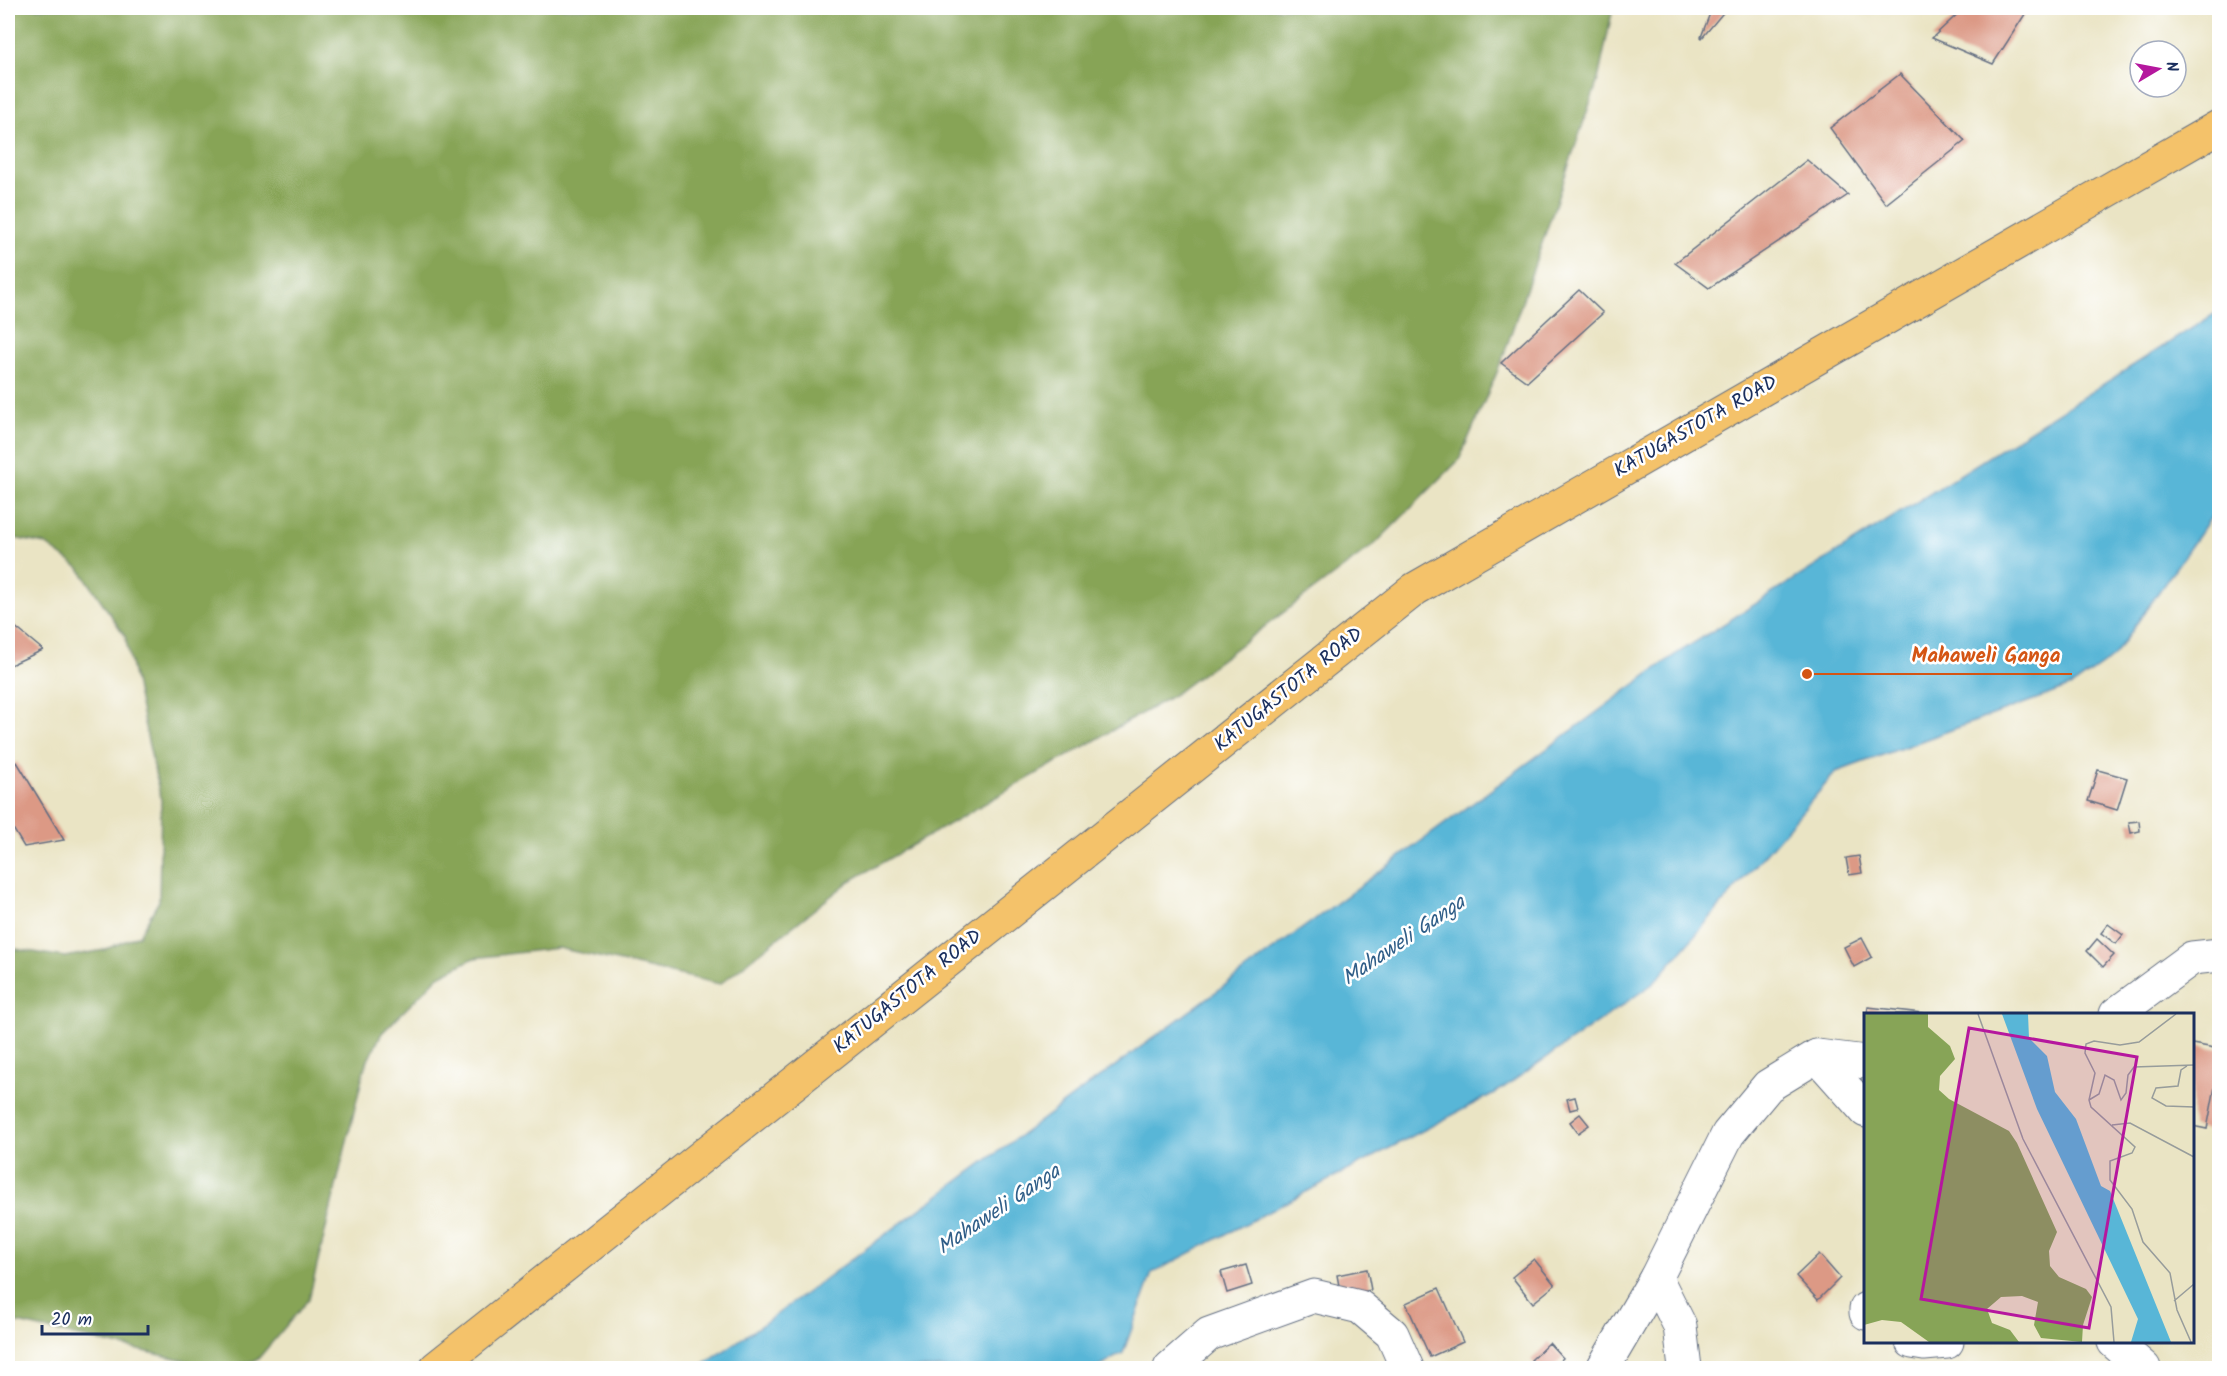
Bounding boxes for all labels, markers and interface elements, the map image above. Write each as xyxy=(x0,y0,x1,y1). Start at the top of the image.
north arrow xyxy=(2128,39,2188,99)
text: N xyxy=(2158,60,2184,74)
street label: KATUGASTOTA ROAD xyxy=(1608,367,1784,487)
street label: KATUGASTOTA ROAD xyxy=(1207,619,1371,760)
callout: Mahaweli Ganga xyxy=(1899,635,2072,674)
text: Mahaweli Ganga xyxy=(1911,640,2061,673)
water label: Mahaweli Ganga xyxy=(1335,887,1474,995)
street label: KATUGASTOTA ROAD xyxy=(826,921,990,1062)
inset map xyxy=(1864,1013,2194,1343)
water label: Mahaweli Ganga xyxy=(930,1156,1069,1264)
scale bar xyxy=(42,1298,148,1336)
text: 20 m xyxy=(51,1306,92,1335)

